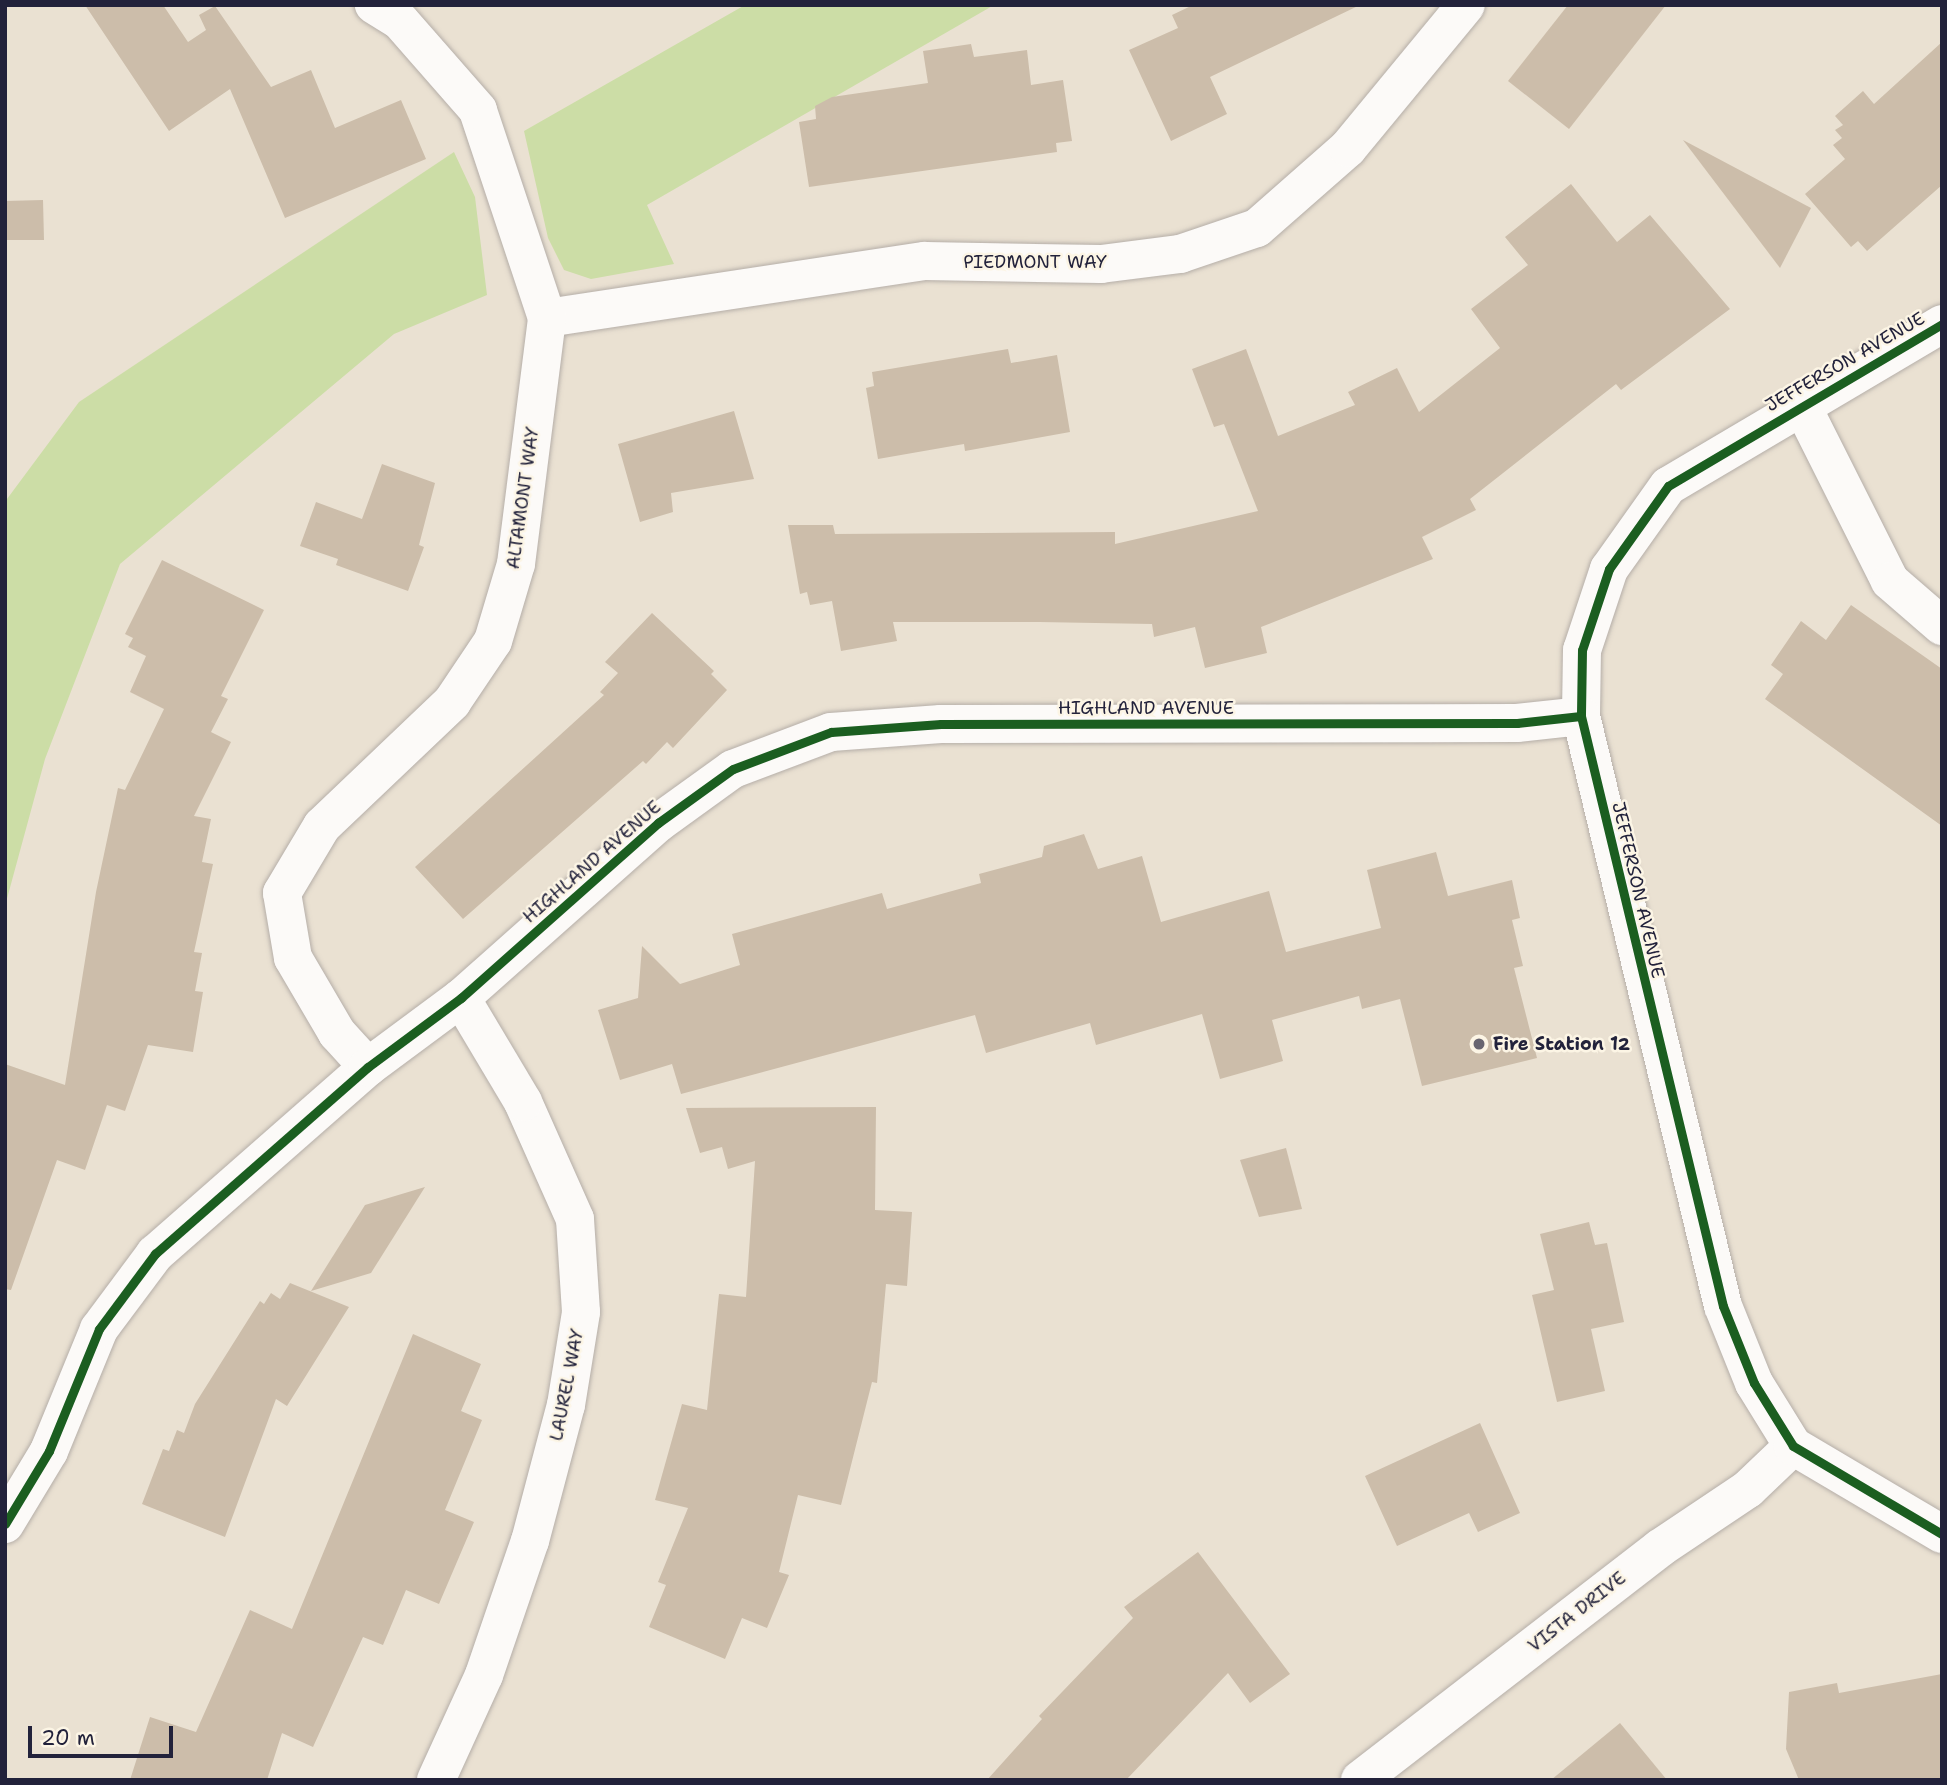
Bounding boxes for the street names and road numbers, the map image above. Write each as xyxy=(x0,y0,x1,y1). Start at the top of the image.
street label: PIEDMONT WAY xyxy=(963,251,1107,273)
street label: JEFFERSON AVENUE xyxy=(1761,308,1929,416)
street label: ALTAMONT WAY xyxy=(502,425,544,571)
street label: HIGHLAND AVENUE xyxy=(1058,697,1234,719)
street label: HIGHLAND AVENUE xyxy=(519,796,665,928)
street label: JEFFERSON AVENUE xyxy=(1607,800,1669,980)
street label: LAUREL WAY xyxy=(546,1327,588,1443)
street label: VISTA DRIVE xyxy=(1524,1567,1630,1657)

